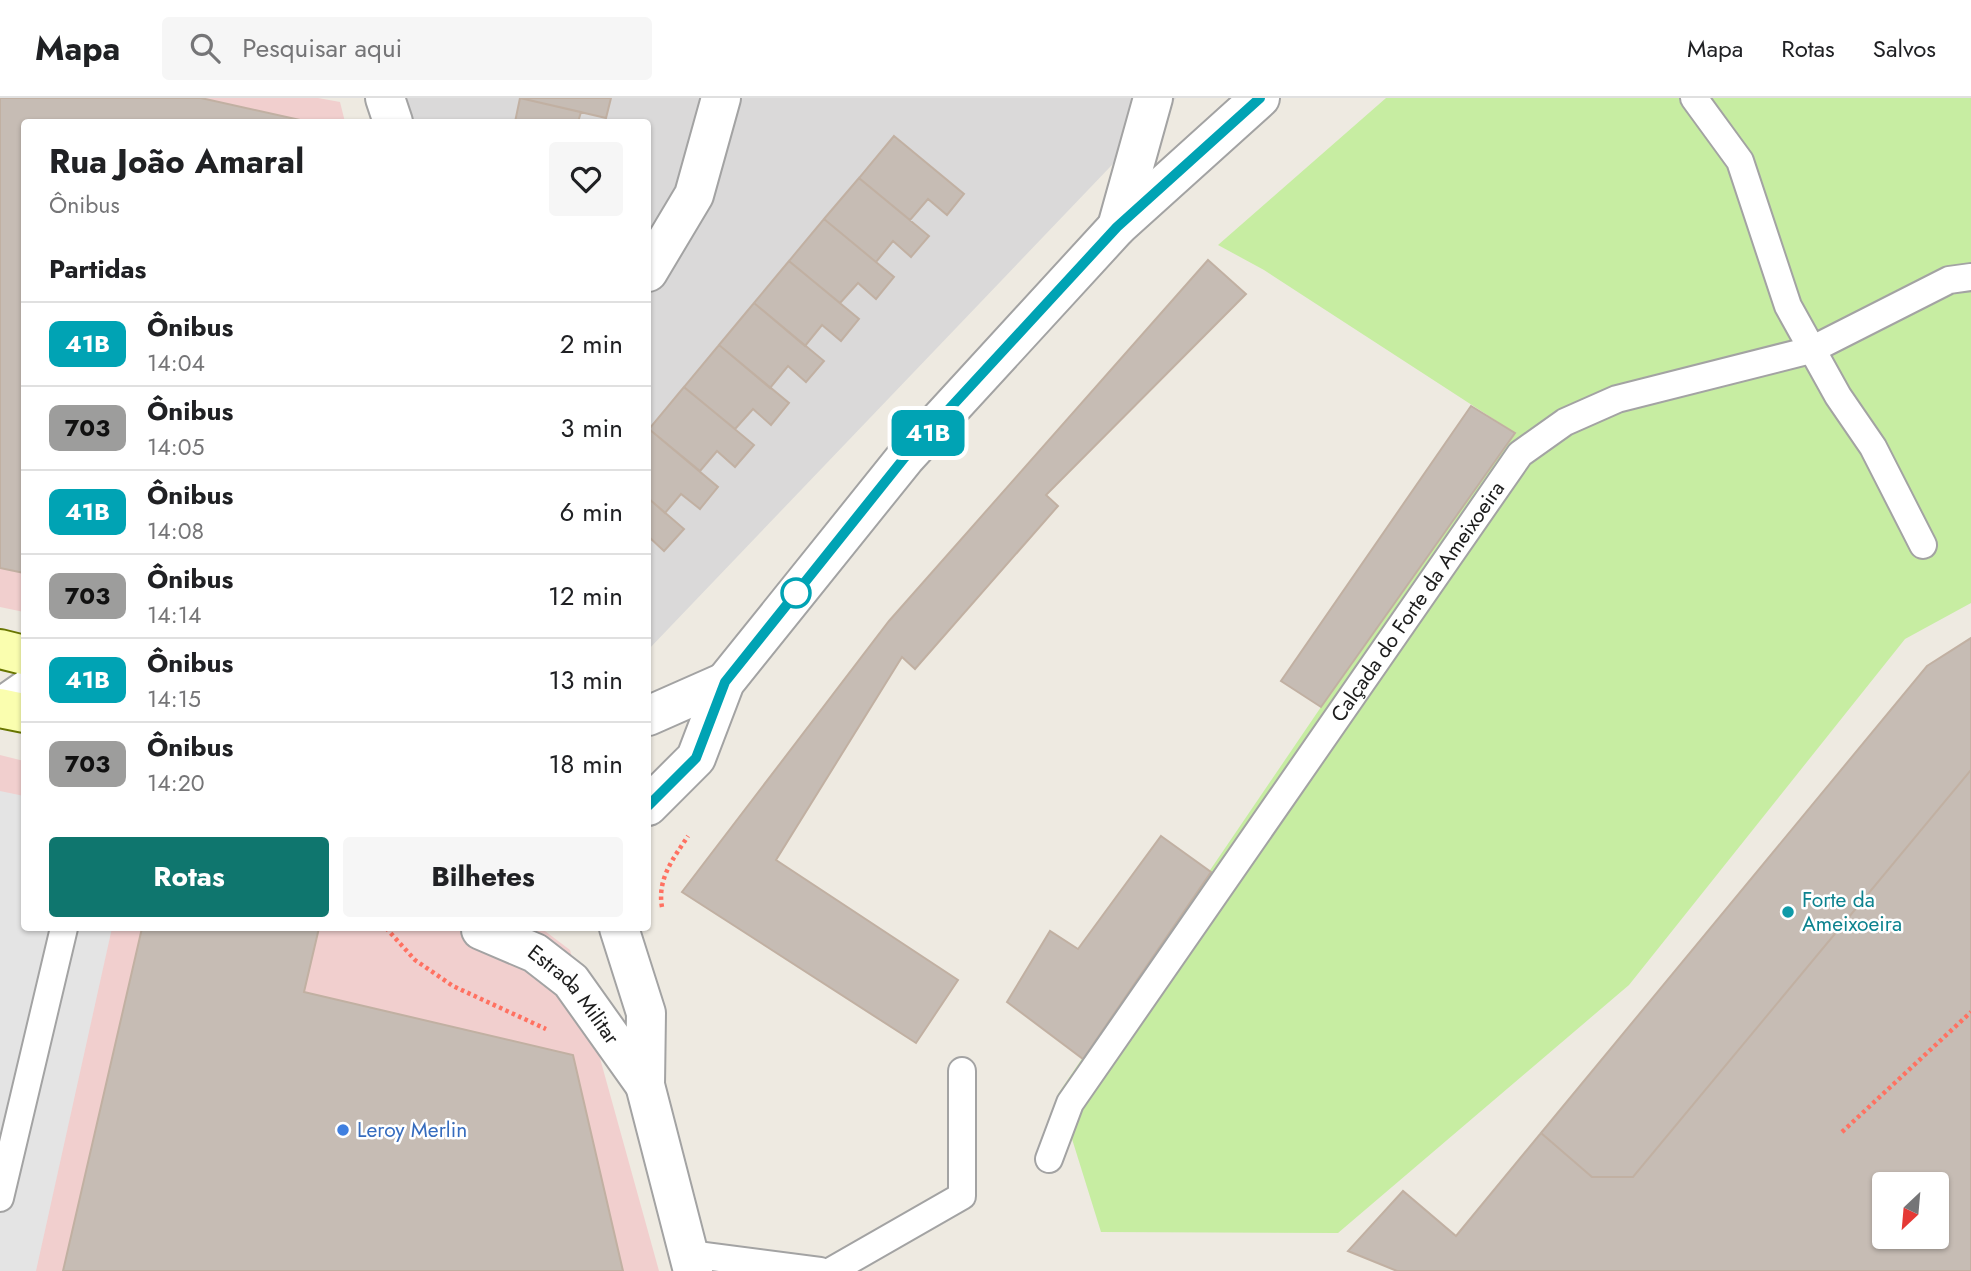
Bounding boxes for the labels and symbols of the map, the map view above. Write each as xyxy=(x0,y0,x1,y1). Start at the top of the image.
line badge: 41B xyxy=(888,410,968,456)
street label: Calçada do Forte da Ameixoeira xyxy=(1324,475,1512,728)
unlabelled marker xyxy=(781,578,811,608)
place label: Forte da Ameixoeira xyxy=(1802,885,1902,939)
marker: Forte da Ameixoeira xyxy=(1780,904,1796,920)
street label: Estrada Militar xyxy=(521,938,627,1051)
place label: Leroy Merlin xyxy=(357,1115,467,1145)
marker: Leroy Merlin xyxy=(335,1122,351,1138)
north arrow xyxy=(1872,1172,1950,1250)

